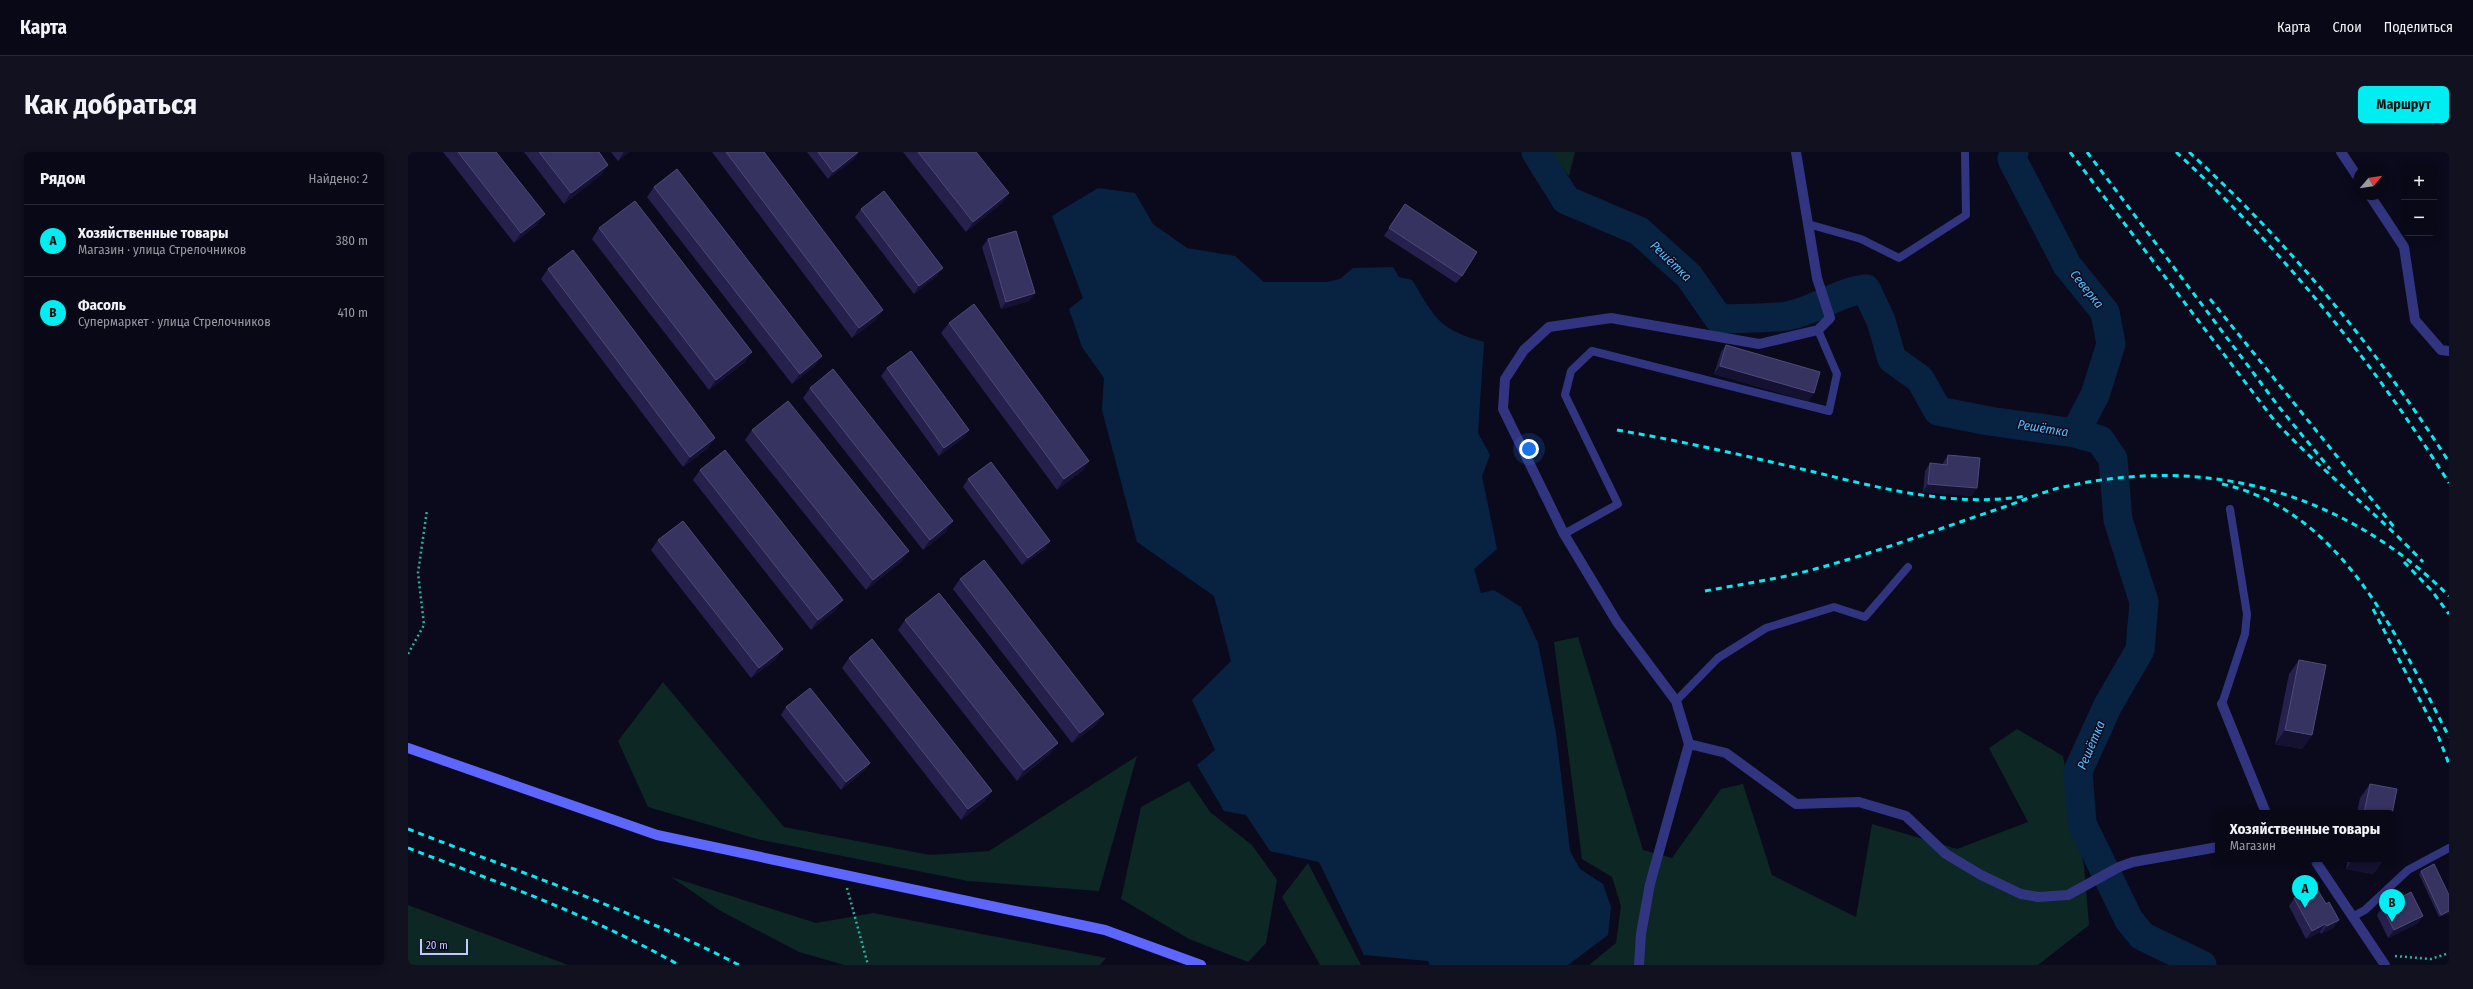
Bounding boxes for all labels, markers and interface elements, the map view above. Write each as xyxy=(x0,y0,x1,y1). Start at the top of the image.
text: Карта xyxy=(20,16,67,39)
text: Карта xyxy=(2277,19,2311,36)
text: Слои xyxy=(2333,19,2362,36)
text: Поделиться xyxy=(2384,19,2453,36)
button: Маршрут xyxy=(2358,86,2449,123)
text: Как добраться xyxy=(24,88,197,121)
north arrow xyxy=(2353,164,2389,200)
map controls xyxy=(2401,164,2437,236)
button: + xyxy=(2401,164,2437,200)
text: Рядом xyxy=(40,168,85,189)
text: Найдено: 2 xyxy=(309,171,368,186)
button: − xyxy=(2401,200,2437,236)
text: Хозяйственные товары xyxy=(78,224,228,242)
text: A xyxy=(49,233,57,248)
text: 380 m xyxy=(336,233,368,248)
water label: Решётка xyxy=(1647,238,1695,284)
text: Магазин · улица Стрелочников xyxy=(78,242,246,257)
water label: Северка xyxy=(2067,267,2107,311)
text: Фасоль xyxy=(78,296,126,314)
text: B xyxy=(49,305,57,320)
text: 410 m xyxy=(338,305,368,320)
text: Супермаркет · улица Стрелочников xyxy=(78,314,271,329)
water label: Решётка xyxy=(2016,417,2070,439)
your location xyxy=(1519,439,1539,459)
water label: Решётка xyxy=(2074,718,2108,772)
popup xyxy=(2215,810,2395,862)
text: Хозяйственные товары xyxy=(2230,820,2380,838)
text: Магазин xyxy=(2230,838,2276,853)
pin: A xyxy=(2292,875,2318,908)
pin: B xyxy=(2379,889,2405,922)
scale bar xyxy=(420,937,468,956)
text: 20 m xyxy=(426,939,448,952)

